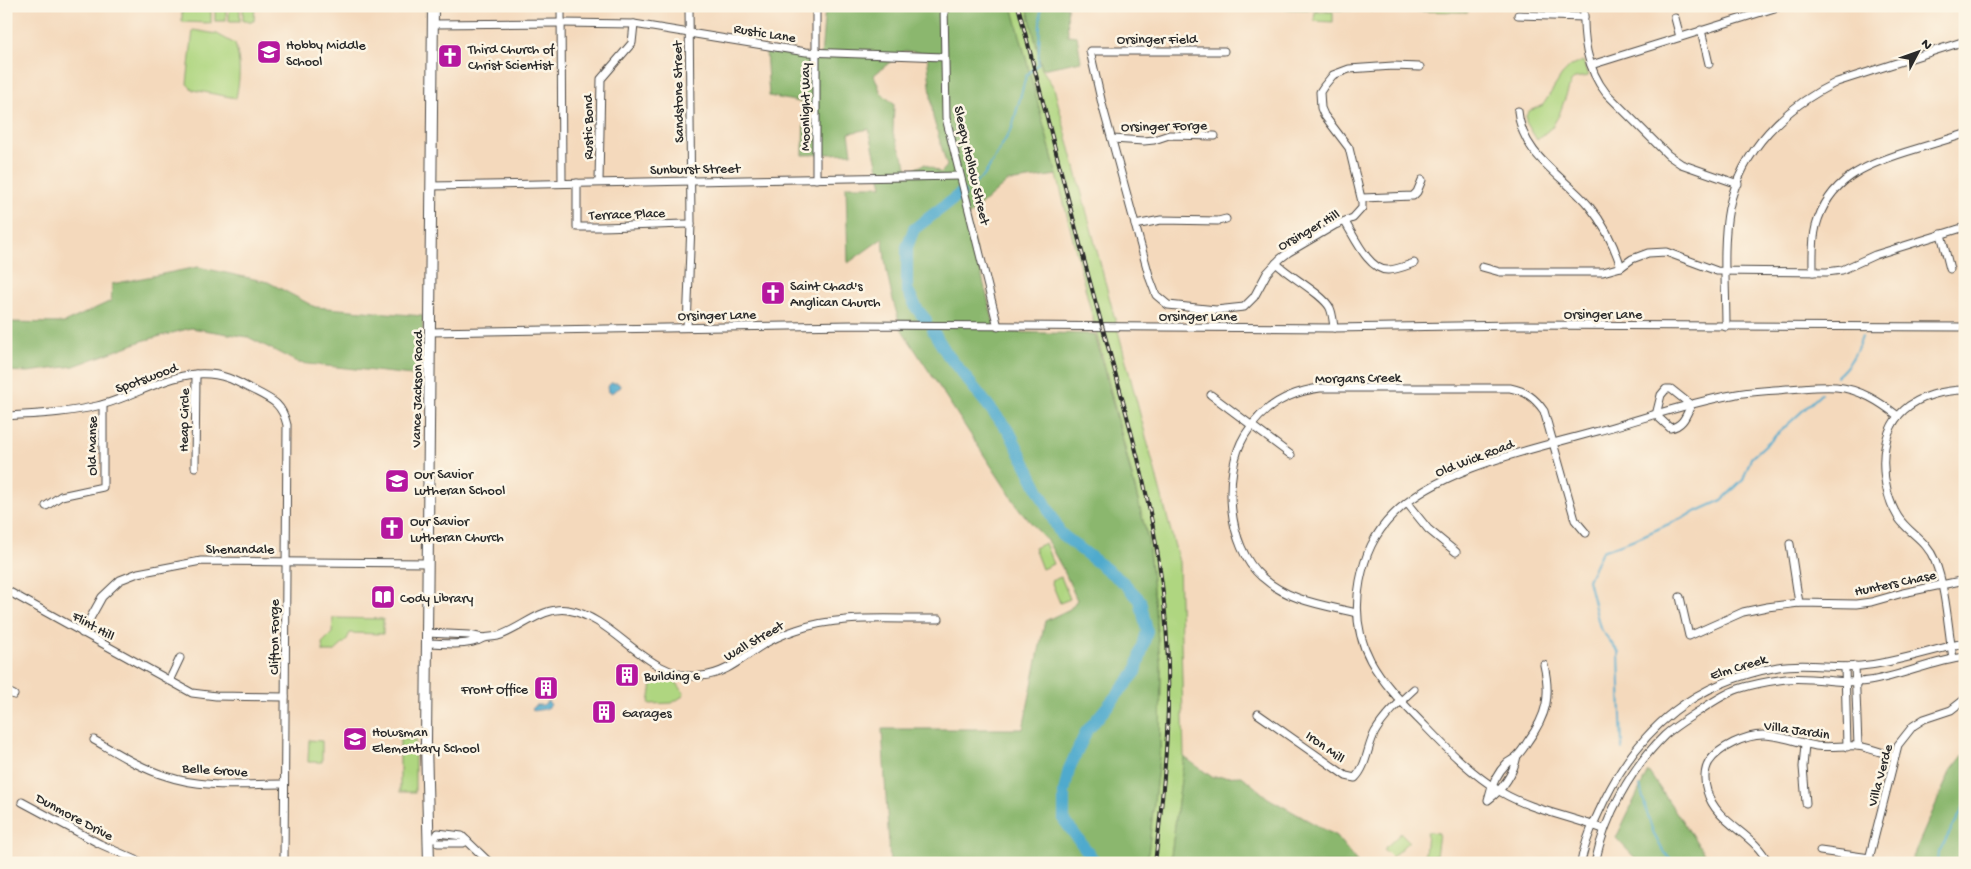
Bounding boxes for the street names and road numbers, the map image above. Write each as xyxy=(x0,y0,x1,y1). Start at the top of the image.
street label: Rustic Lane xyxy=(732,21,798,48)
street label: Orsinger Field xyxy=(1117,32,1199,49)
street label: Sandstone Street xyxy=(670,40,689,143)
street label: Moonlight Way xyxy=(798,63,815,151)
street label: Rustic Bond xyxy=(581,93,598,160)
street label: Sleepy Hollow Street xyxy=(949,105,993,228)
street label: Orsinger Forge xyxy=(1121,118,1208,137)
street label: Sunburst Street xyxy=(650,161,742,180)
street label: Terrace Place xyxy=(588,206,666,225)
street label: Orsinger Hill xyxy=(1275,207,1343,256)
street label: Orsinger Lane xyxy=(678,307,757,326)
street label: Orsinger Lane xyxy=(1564,307,1643,324)
street label: Orsinger Lane xyxy=(1159,309,1238,326)
street label: Vance Jackson Road xyxy=(409,329,428,449)
street label: Spotswood xyxy=(113,360,182,398)
street label: Morgans Creek xyxy=(1315,370,1403,389)
street label: Heap Circle xyxy=(176,387,195,452)
street label: Old Manse xyxy=(85,415,102,476)
street label: Old Wick Road xyxy=(1433,436,1518,482)
street label: Shenandale xyxy=(206,542,275,559)
street label: Hunters Chase xyxy=(1853,567,1939,601)
street label: Clifton Forge xyxy=(267,598,284,675)
street label: Flint Hill xyxy=(68,608,117,646)
street label: Wall Street xyxy=(721,618,788,666)
street label: Elm Creek xyxy=(1708,651,1771,685)
street label: Villa Jardin xyxy=(1762,718,1831,745)
street label: Iron Mill xyxy=(1302,728,1348,768)
street label: Villa Verde xyxy=(1865,742,1898,809)
street label: Belle Grove xyxy=(181,761,249,782)
street label: Dunmore Drive xyxy=(31,790,116,846)

